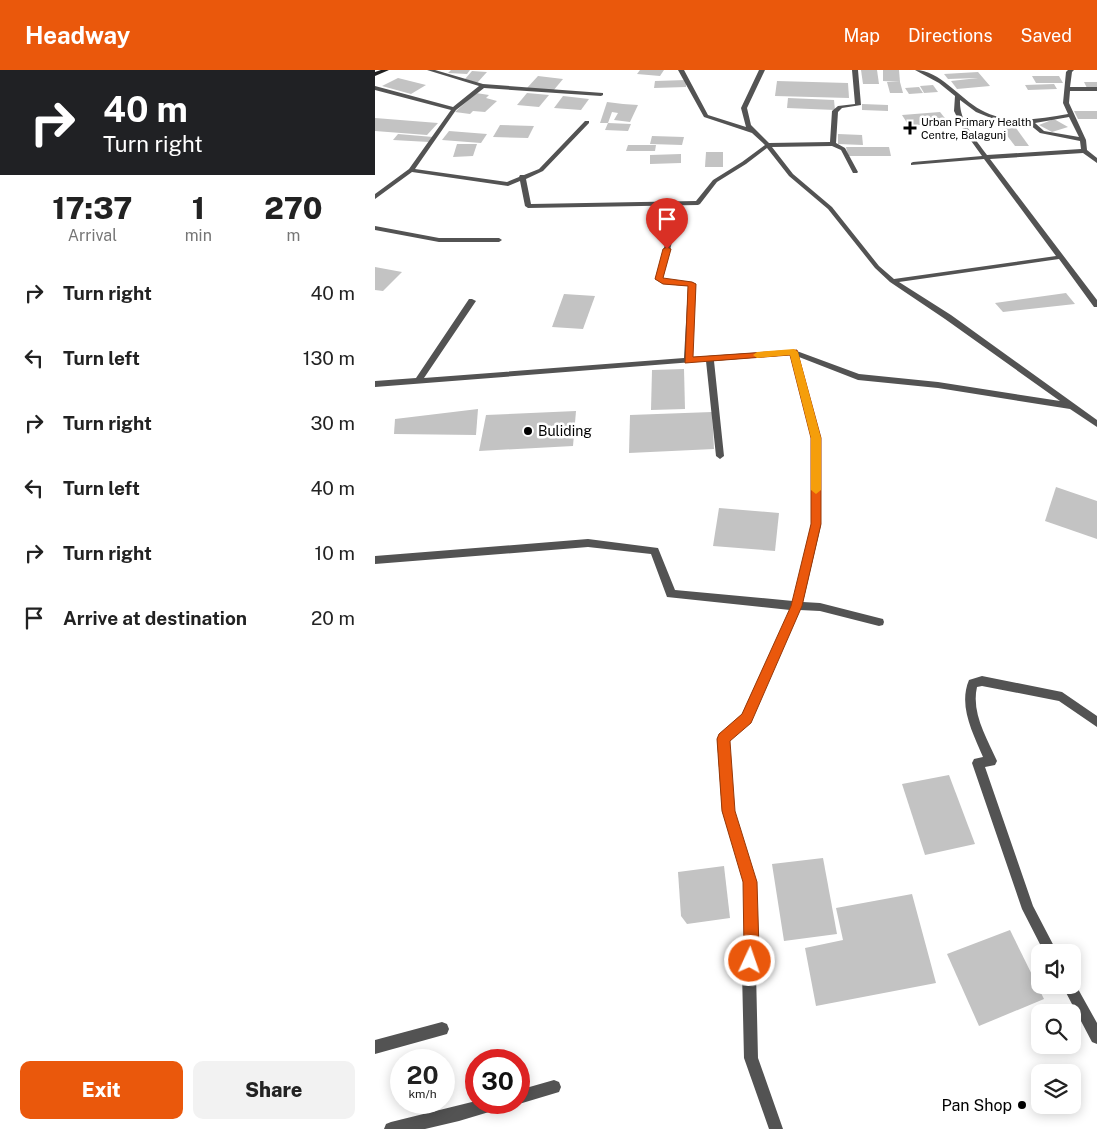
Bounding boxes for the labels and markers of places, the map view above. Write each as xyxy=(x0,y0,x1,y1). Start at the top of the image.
place label: Urban Primary Health Centre, Balagunj xyxy=(921,116,1031,141)
marker: Urban Primary Health Centre, Balagunj xyxy=(903,121,917,135)
pin xyxy=(646,198,688,249)
place label: Buliding xyxy=(538,423,592,439)
marker: Buliding xyxy=(522,425,534,437)
place label: Pan Shop xyxy=(941,1096,1012,1115)
marker: Pan Shop xyxy=(1016,1099,1028,1111)

